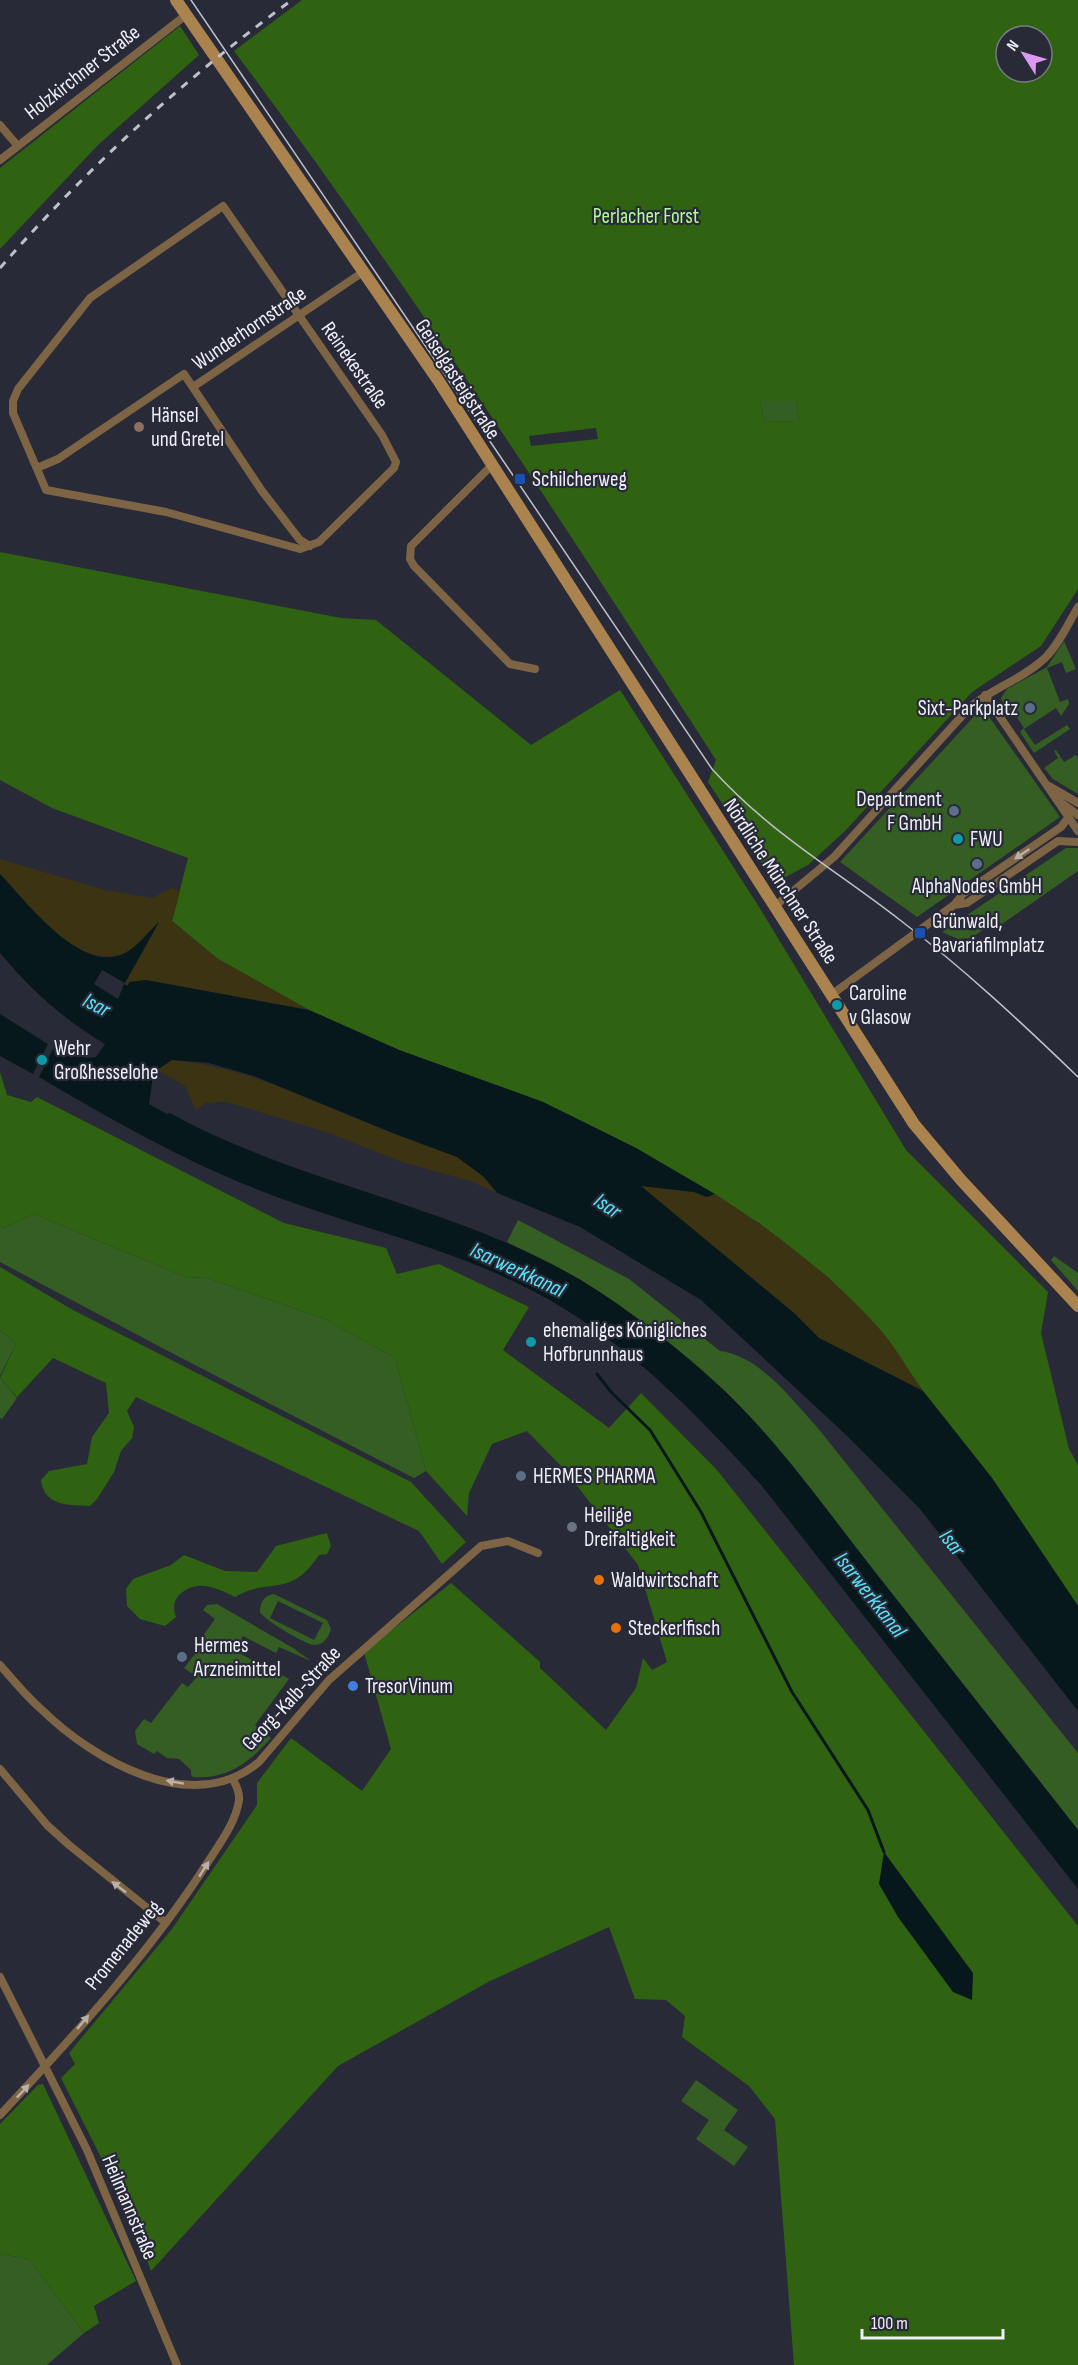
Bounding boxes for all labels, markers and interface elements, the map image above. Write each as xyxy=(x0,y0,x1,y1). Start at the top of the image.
street label: Holzkirchner Straße xyxy=(20,20,145,125)
north arrow xyxy=(994,24,1054,84)
text: N xyxy=(1003,37,1023,55)
park label: Perlacher Forst xyxy=(593,204,699,229)
street label: Wunderhornstraße xyxy=(188,281,311,376)
street label: Geiselgasteigstraße xyxy=(409,314,506,444)
street label: Reinekestraße xyxy=(316,317,394,414)
place label: Hänsel und Gretel xyxy=(151,403,224,452)
marker: Hänsel und Gretel xyxy=(132,420,146,434)
place label: Schilcherweg xyxy=(532,467,627,492)
marker: Schilcherweg xyxy=(513,472,527,486)
place label: Sixt-Parkplatz xyxy=(918,696,1018,721)
marker: Sixt-Parkplatz xyxy=(1023,701,1037,715)
place label: Department F GmbH xyxy=(856,787,942,836)
street label: Nördliche Münchner Straße xyxy=(718,794,843,969)
marker: Department F GmbH xyxy=(947,804,961,818)
place label: FWU xyxy=(970,827,1003,852)
marker: FWU xyxy=(951,832,965,846)
one-way arrow xyxy=(1015,848,1031,860)
marker: AlphaNodes GmbH xyxy=(970,857,984,871)
place label: AlphaNodes GmbH xyxy=(911,874,1042,899)
place label: Grünwald, Bavariafilmplatz xyxy=(932,909,1045,958)
marker: Grünwald, Bavariafilmplatz xyxy=(913,926,927,940)
place label: Caroline v Glasow xyxy=(849,981,911,1030)
water label: Isar xyxy=(78,987,115,1024)
marker: Caroline v Glasow xyxy=(830,998,844,1012)
place label: Wehr Großhesselohe xyxy=(54,1036,159,1085)
marker: Wehr Großhesselohe xyxy=(35,1053,49,1067)
water label: Isar xyxy=(588,1187,627,1225)
water label: Isarwerkkanal xyxy=(466,1237,570,1304)
place label: ehemaliges Königliches Hofbrunnhaus xyxy=(543,1318,707,1367)
marker: ehemaliges Königliches Hofbrunnhaus xyxy=(524,1335,538,1349)
place label: HERMES PHARMA xyxy=(533,1464,656,1489)
marker: HERMES PHARMA xyxy=(514,1469,528,1483)
place label: Heilige Dreifaltigkeit xyxy=(584,1503,675,1552)
marker: Heilige Dreifaltigkeit xyxy=(565,1520,579,1534)
water label: Isar xyxy=(933,1524,971,1563)
water label: Isarwerkkanal xyxy=(828,1547,912,1644)
place label: Waldwirtschaft xyxy=(611,1568,719,1593)
marker: Waldwirtschaft xyxy=(592,1573,606,1587)
place label: Steckerlfisch xyxy=(628,1616,720,1641)
marker: Steckerlfisch xyxy=(609,1621,623,1635)
place label: Hermes Arzneimittel xyxy=(193,1633,281,1682)
street label: Georg-Kalb-Straße xyxy=(237,1641,346,1756)
marker: Hermes Arzneimittel xyxy=(175,1650,189,1664)
place label: TresorVinum xyxy=(365,1674,453,1699)
marker: TresorVinum xyxy=(346,1679,360,1693)
one-way arrow xyxy=(166,1777,185,1786)
one-way arrow xyxy=(198,1861,209,1877)
one-way arrow xyxy=(111,1881,127,1894)
street label: Promenadeweg xyxy=(80,1896,167,1995)
one-way arrow xyxy=(77,2014,90,2030)
one-way arrow xyxy=(16,2083,30,2098)
street label: Heilmannstraße xyxy=(96,2151,163,2263)
scale bar xyxy=(862,2302,1003,2340)
text: 100 m xyxy=(871,2313,908,2334)

